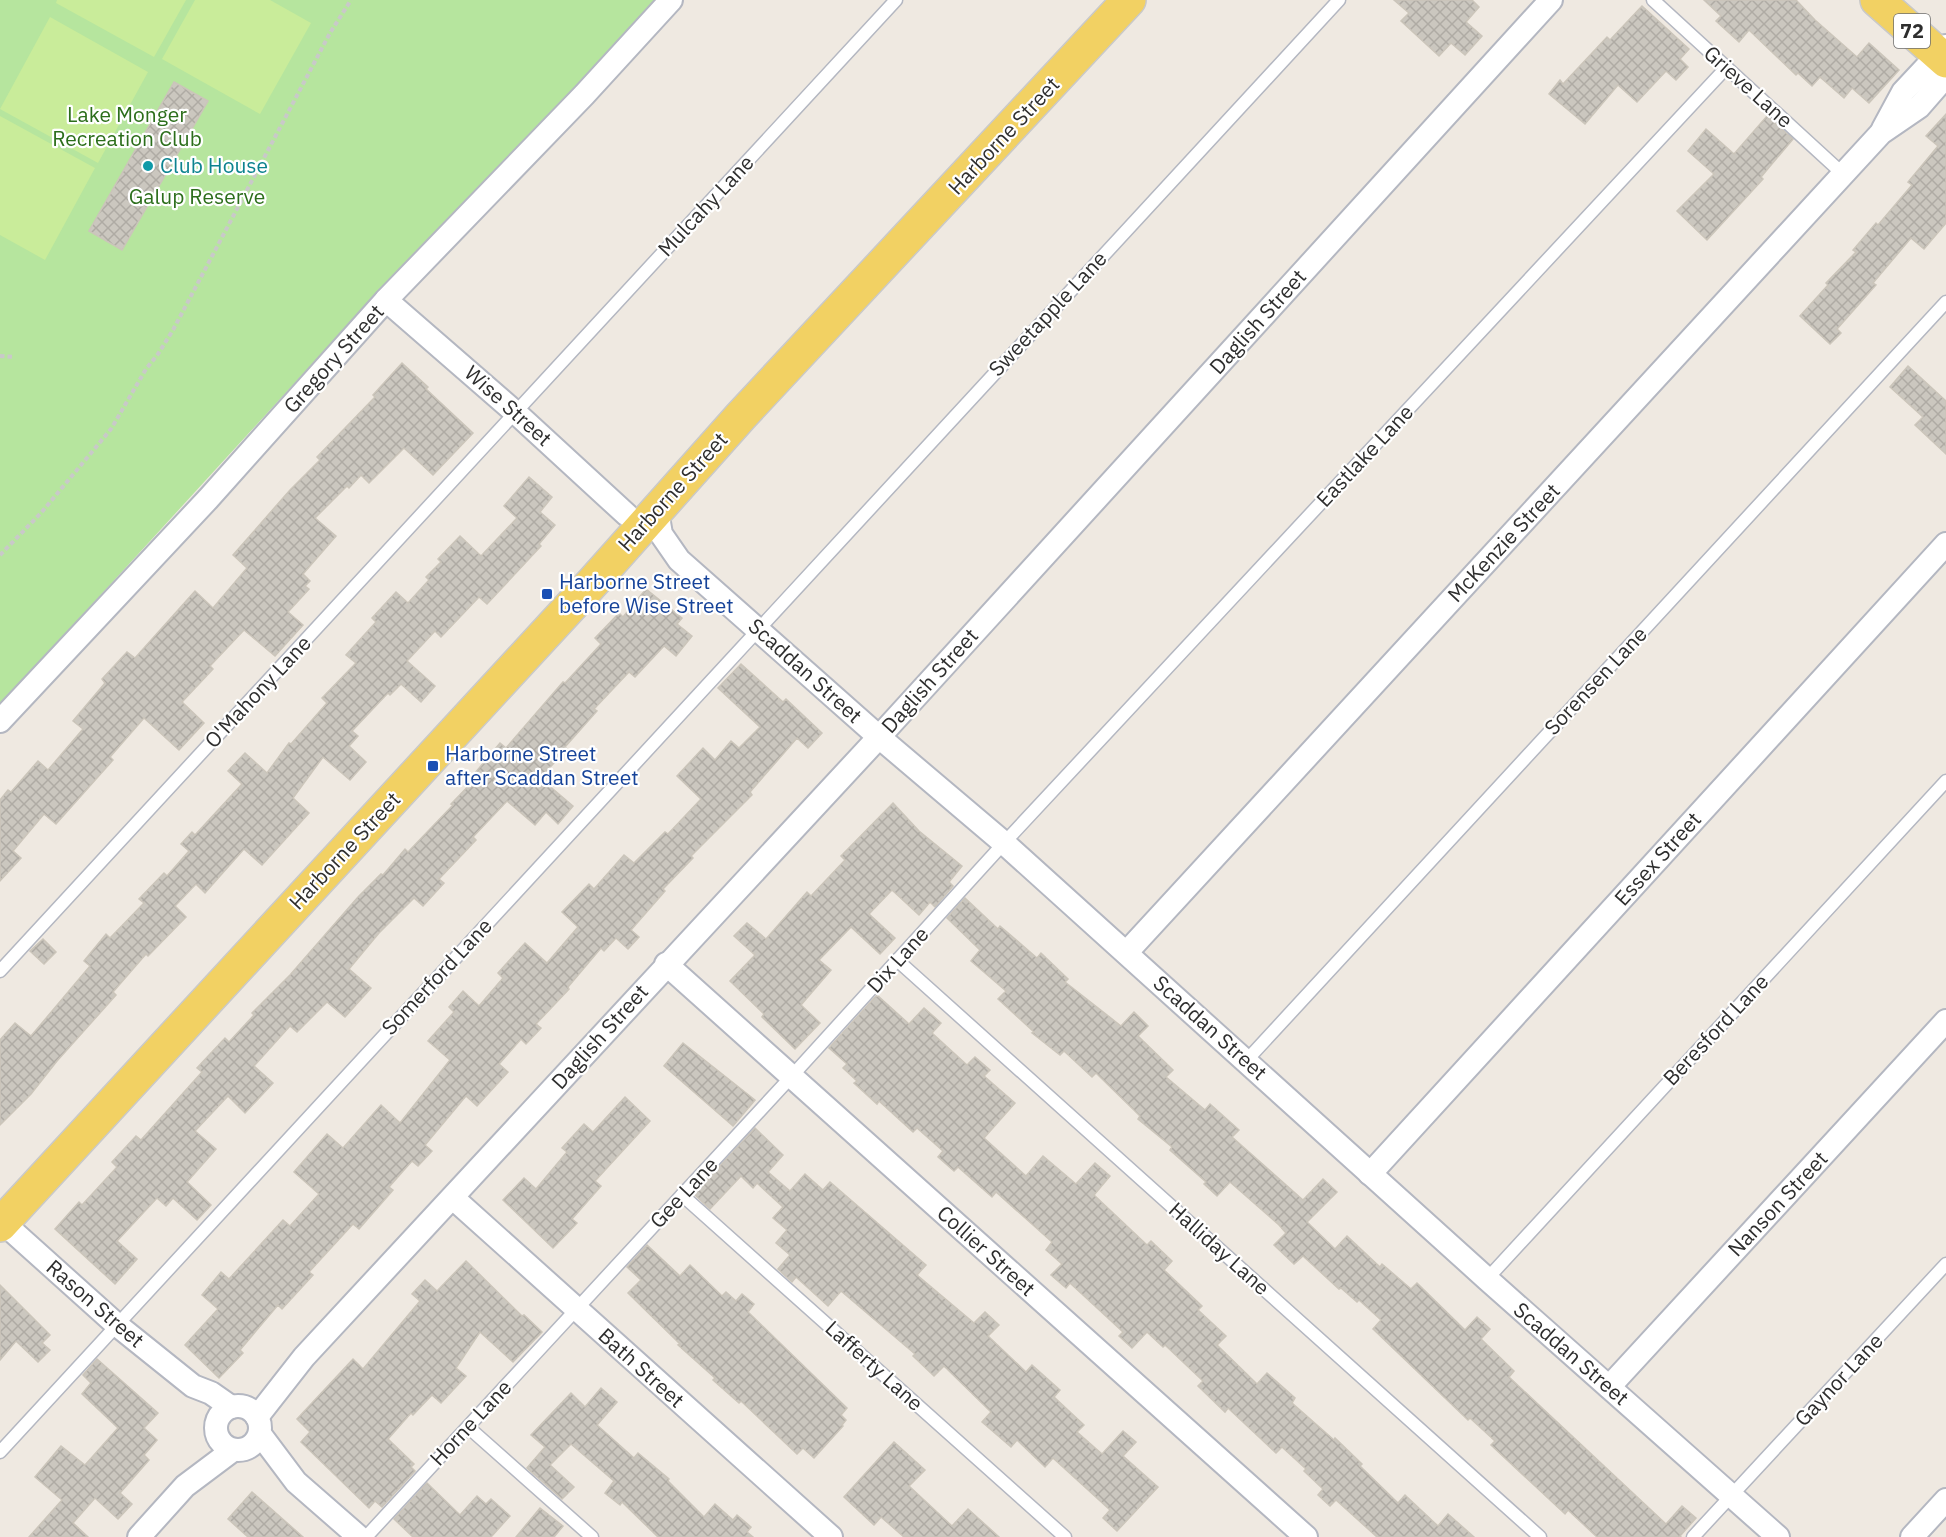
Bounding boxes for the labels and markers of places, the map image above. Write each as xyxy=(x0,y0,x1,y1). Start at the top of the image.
place label: Club House xyxy=(160,151,268,179)
marker: Club House xyxy=(141,159,155,173)
place label: Harborne Street before Wise Street xyxy=(559,567,734,619)
marker: Harborne Street before Wise Street xyxy=(540,587,554,601)
place label: Harborne Street after Scaddan Street xyxy=(445,739,639,791)
marker: Harborne Street after Scaddan Street xyxy=(426,759,440,773)

